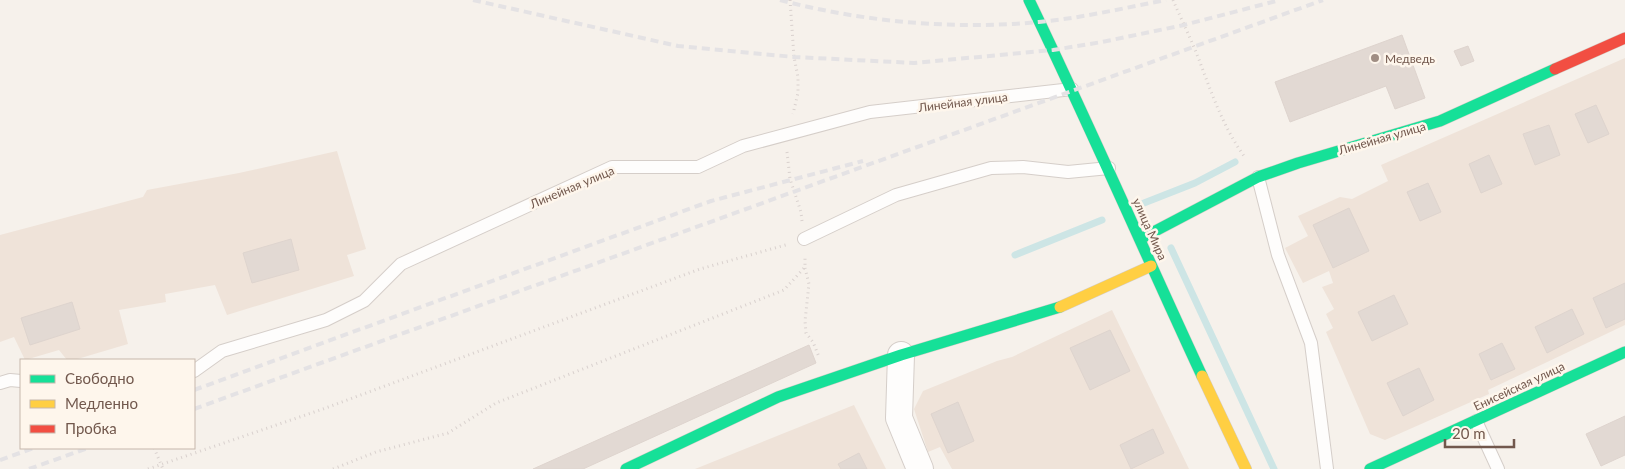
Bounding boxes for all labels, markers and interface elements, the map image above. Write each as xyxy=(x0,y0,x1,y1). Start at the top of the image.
place label: Медведь xyxy=(1385,51,1435,66)
marker: Медведь xyxy=(1369,52,1381,64)
street label: Линейная улица xyxy=(916,89,1009,115)
street label: Линейная улица xyxy=(1336,118,1427,158)
street label: Линейная улица xyxy=(527,162,616,212)
street label: улица Мира xyxy=(1130,196,1170,262)
street label: Енисейская улица xyxy=(1471,358,1567,414)
legend xyxy=(20,359,195,449)
text: Свободно xyxy=(65,369,134,387)
text: Медленно xyxy=(65,394,138,412)
scale bar xyxy=(1445,416,1514,448)
text: Пробка xyxy=(65,419,117,437)
text: 20 m xyxy=(1452,424,1486,442)

